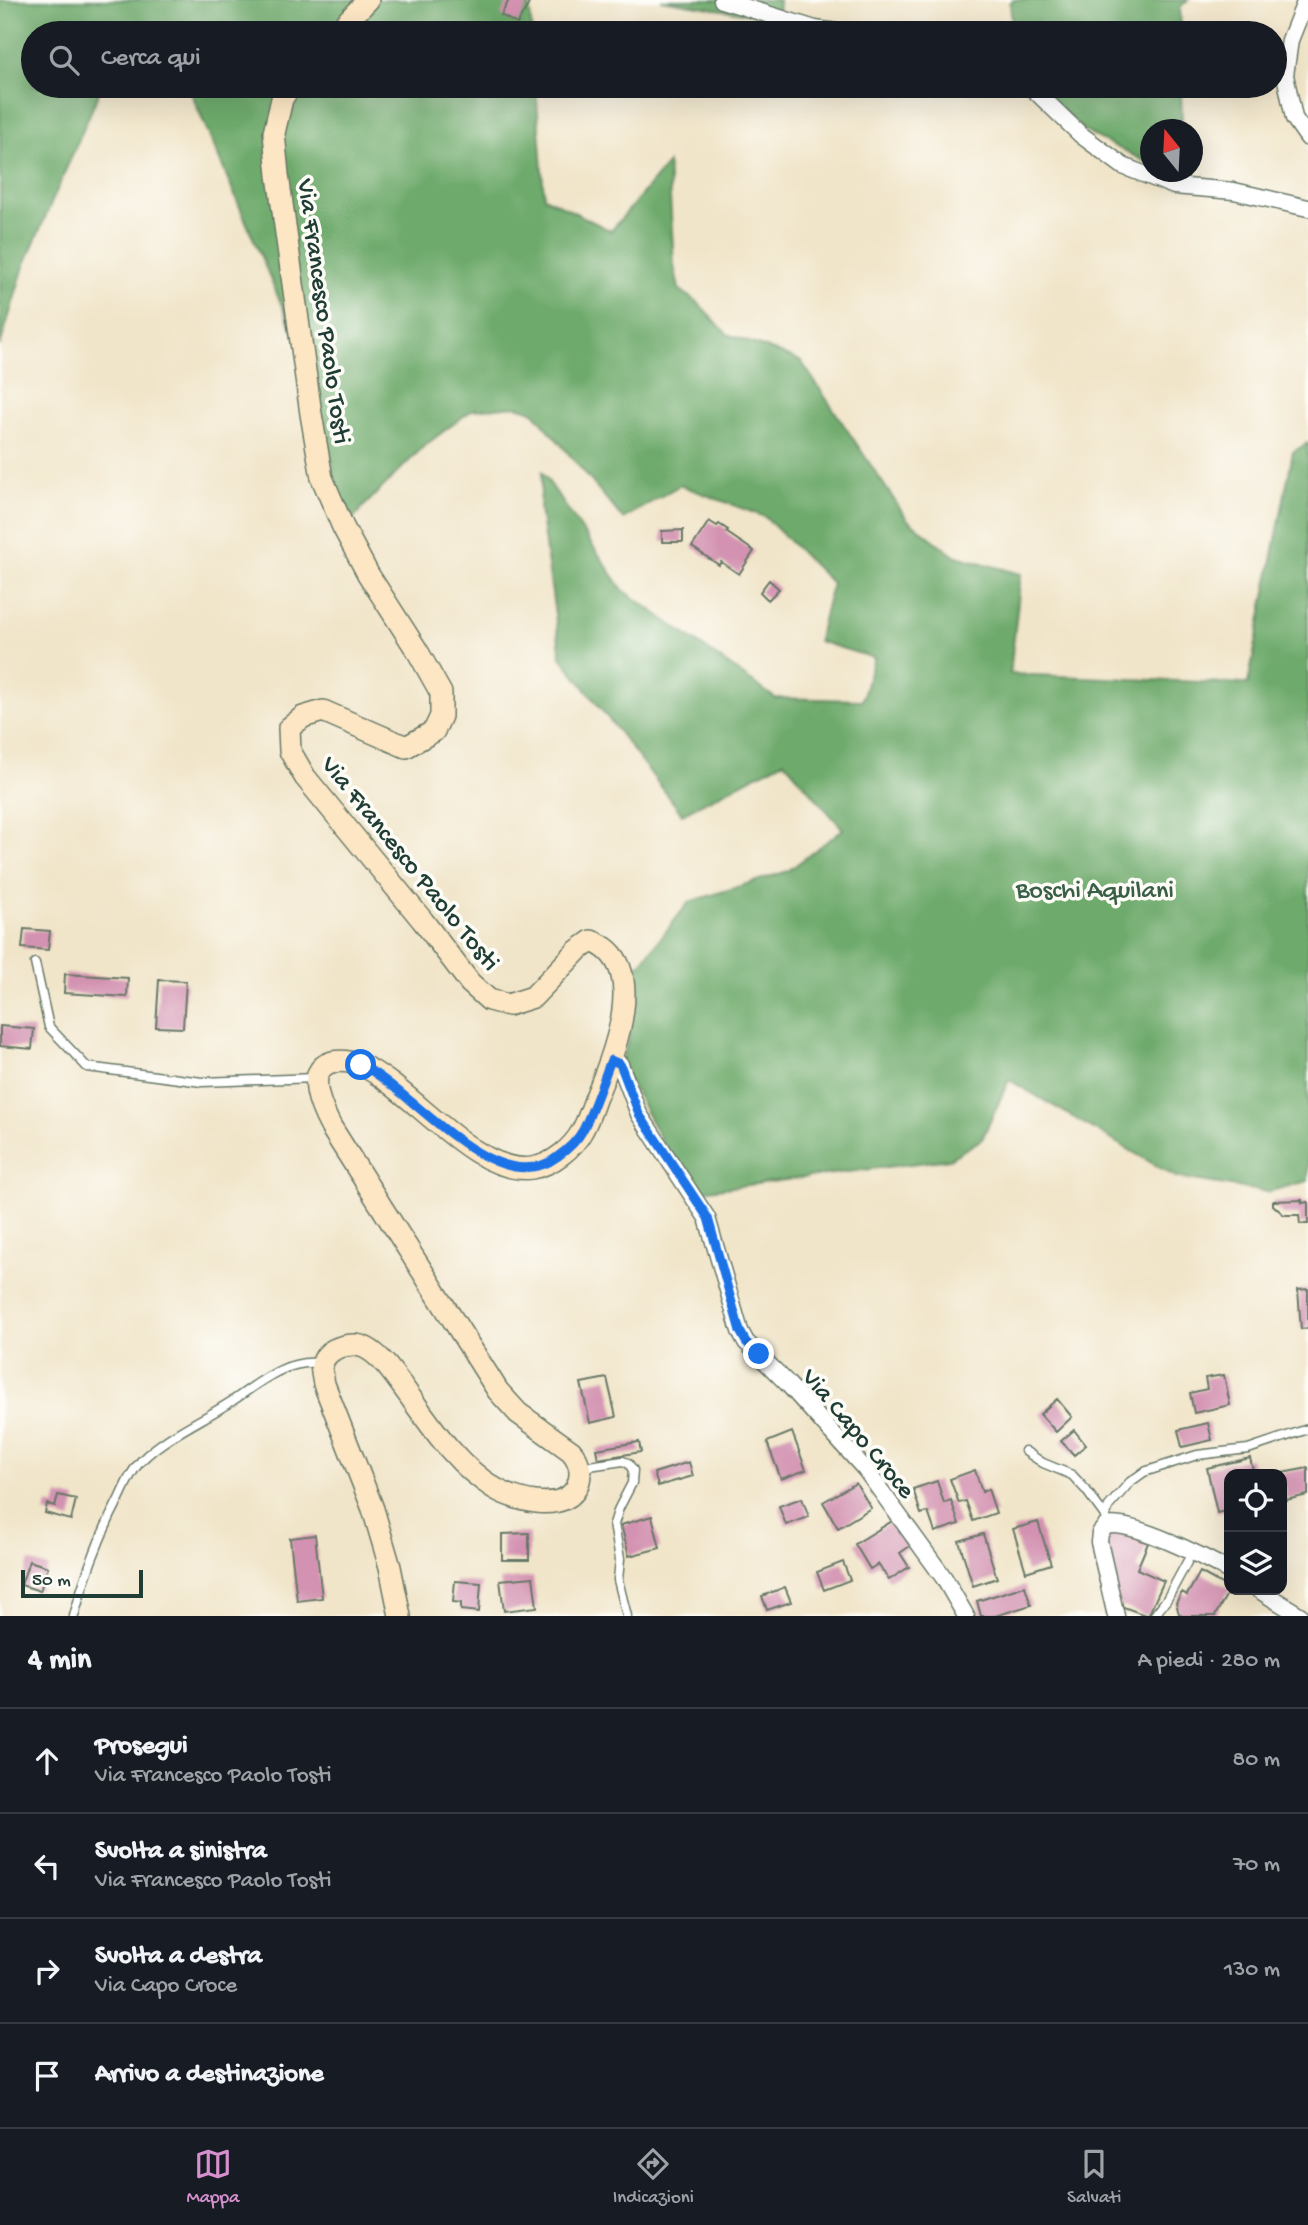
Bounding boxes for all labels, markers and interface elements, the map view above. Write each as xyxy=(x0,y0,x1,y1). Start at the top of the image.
search box xyxy=(21,21,1287,98)
icon: search xyxy=(45,41,83,79)
text: Cerca qui xyxy=(101,44,201,75)
north arrow xyxy=(1140,119,1203,182)
street label: Via Francesco Paolo Tosti xyxy=(287,176,355,446)
street label: Via Francesco Paolo Tosti xyxy=(312,750,505,978)
park label: Boschi Aquilani xyxy=(1015,877,1174,908)
route start xyxy=(345,1049,376,1080)
route end xyxy=(743,1338,774,1369)
street label: Via Capo Croce xyxy=(792,1363,920,1507)
map controls xyxy=(1224,1469,1287,1595)
button: locate xyxy=(1224,1469,1287,1532)
button: layers xyxy=(1224,1532,1287,1595)
scale bar xyxy=(21,1567,144,1599)
text: 50 m xyxy=(32,1570,71,1593)
text: 4 min xyxy=(28,1644,91,1679)
text: A piedi · 280 m xyxy=(1138,1648,1280,1675)
text: Prosegui xyxy=(95,1732,188,1763)
icon: ahead xyxy=(28,1742,66,1780)
text: 80 m xyxy=(1233,1747,1280,1774)
text: Via Francesco Paolo Tosti xyxy=(95,1763,331,1790)
text: Svolta a sinistra xyxy=(95,1837,267,1868)
icon: left xyxy=(28,1847,66,1885)
text: 70 m xyxy=(1233,1852,1280,1879)
text: Via Francesco Paolo Tosti xyxy=(95,1868,331,1895)
text: Svolta a destra xyxy=(95,1942,262,1973)
icon: right xyxy=(28,1952,66,1990)
text: 130 m xyxy=(1224,1957,1280,1984)
text: Via Capo Croce xyxy=(95,1973,237,2000)
icon: arrive xyxy=(28,2057,66,2095)
text: Arrivo a destinazione xyxy=(95,2060,324,2091)
tab: Mappa xyxy=(187,2145,240,2210)
tab: Indicazioni xyxy=(613,2145,694,2210)
tab: Salvati xyxy=(1067,2145,1121,2210)

